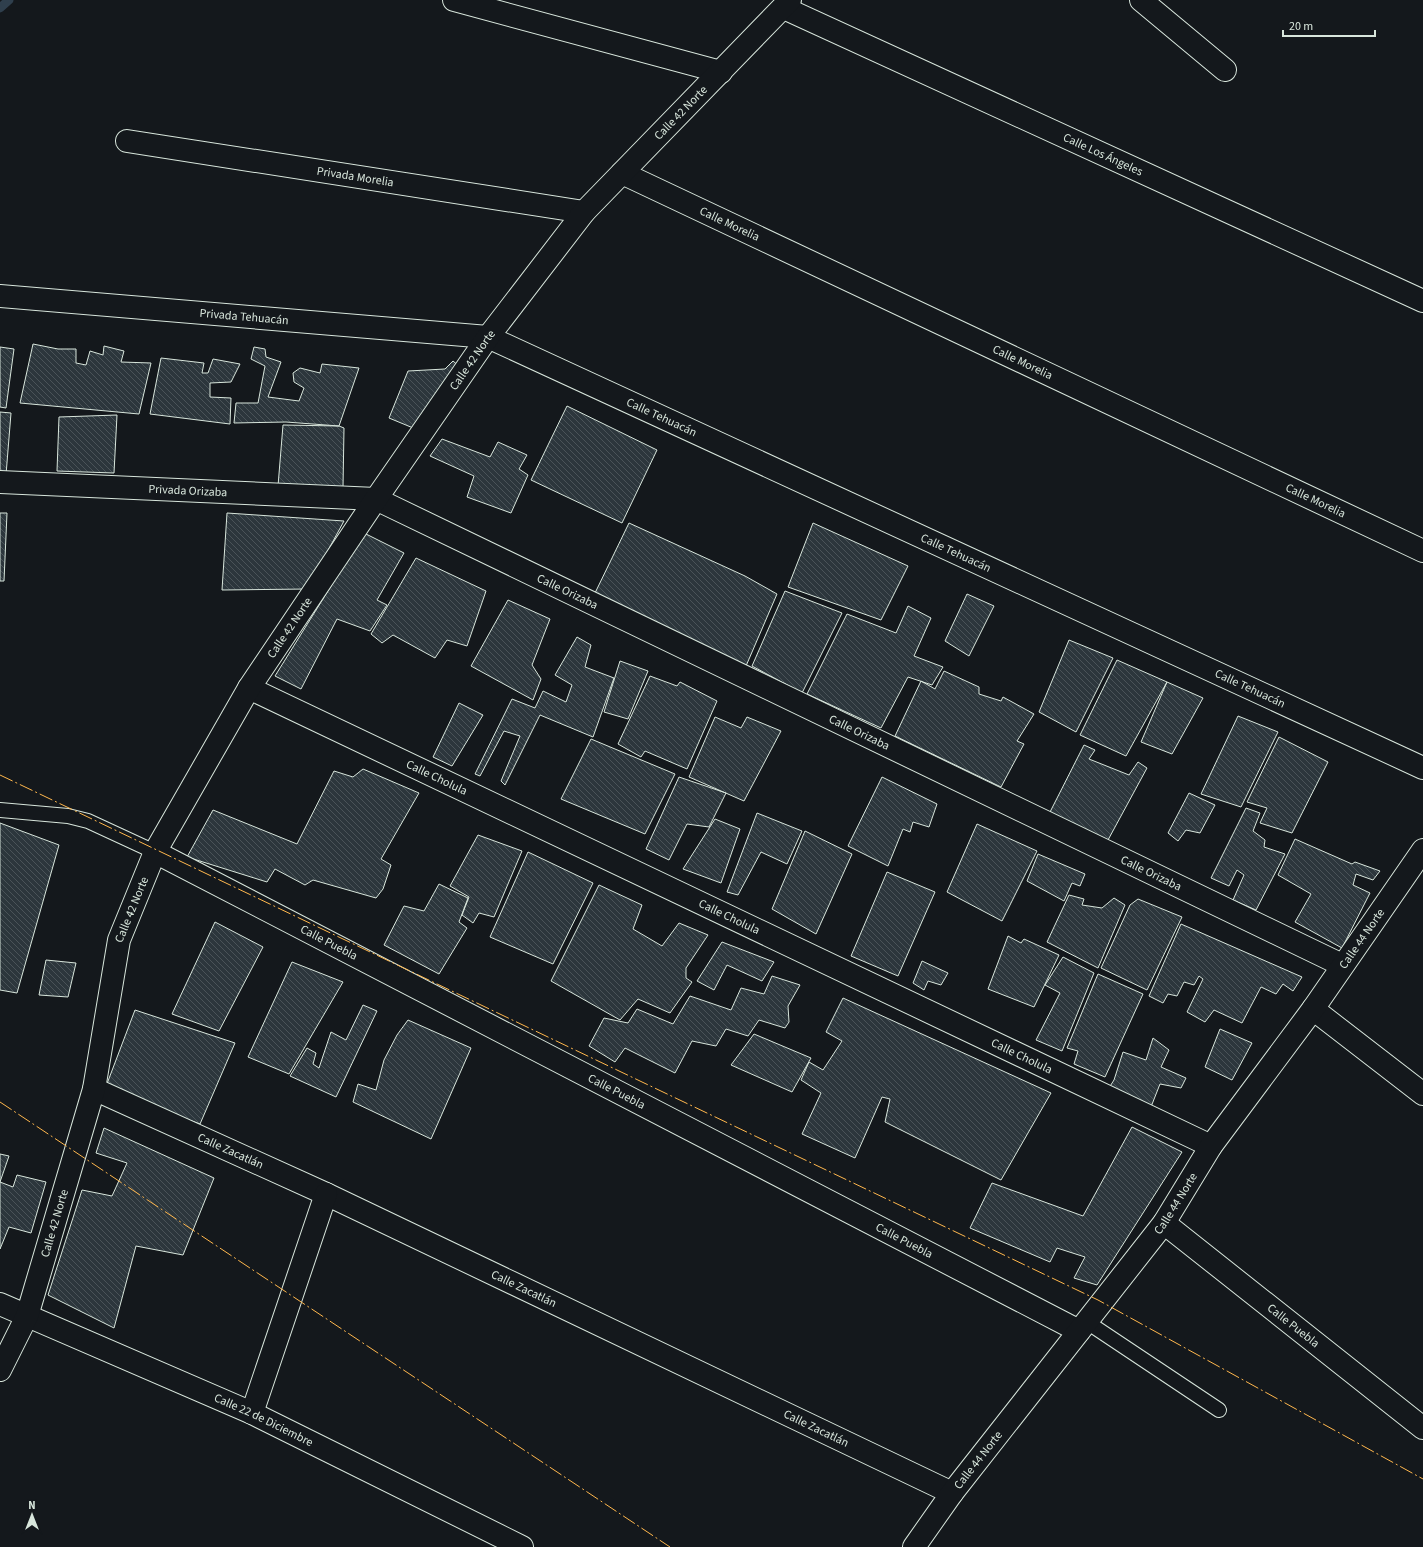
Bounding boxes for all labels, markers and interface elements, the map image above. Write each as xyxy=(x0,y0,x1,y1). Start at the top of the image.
scale bar xyxy=(1283,12,1375,38)
text: 20 m xyxy=(1289,18,1313,35)
street label: Calle 42 Norte xyxy=(650,82,711,144)
street label: Calle Los Ángeles xyxy=(1060,129,1145,180)
street label: Privada Morelia xyxy=(315,163,395,191)
street label: Calle Morelia xyxy=(697,203,762,246)
street label: Privada Tehuacán xyxy=(199,305,289,329)
street label: Calle 42 Norte xyxy=(446,326,500,394)
street label: Calle Morelia xyxy=(990,341,1055,384)
street label: Calle Tehuacán xyxy=(623,394,700,441)
street label: Calle Morelia xyxy=(1283,479,1348,522)
street label: Privada Orizaba xyxy=(148,481,228,501)
street label: Calle Tehuacán xyxy=(918,530,994,577)
street label: Calle Orizaba xyxy=(534,570,601,614)
street label: Calle 42 Norte xyxy=(263,594,317,662)
street label: Calle Tehuacán xyxy=(1212,665,1288,712)
street label: Calle Orizaba xyxy=(826,711,892,755)
street label: Calle Cholula xyxy=(403,756,470,800)
street label: Calle Orizaba xyxy=(1118,851,1184,895)
street label: Calle 42 Norte xyxy=(111,874,153,945)
street label: Calle Cholula xyxy=(696,895,763,939)
street label: Calle 44 Norte xyxy=(1335,905,1389,972)
street label: Calle Puebla xyxy=(297,921,360,965)
street label: Calle Cholula xyxy=(988,1035,1055,1078)
street label: Calle Puebla xyxy=(585,1070,648,1114)
street label: Calle Zacatlán xyxy=(195,1129,266,1174)
street label: Calle 44 Norte xyxy=(1150,1170,1202,1238)
street label: Calle 42 Norte xyxy=(37,1187,73,1259)
street label: Calle Puebla xyxy=(872,1219,936,1263)
street label: Calle Zacatlán xyxy=(488,1266,559,1312)
street label: Calle Puebla xyxy=(1263,1300,1323,1352)
street label: Calle 22 de Diciembre xyxy=(211,1390,316,1451)
street label: Calle Zacatlán xyxy=(780,1406,852,1452)
street label: Calle 44 Norte xyxy=(950,1427,1007,1493)
north arrow xyxy=(12,1495,52,1535)
text: N xyxy=(28,1498,36,1513)

